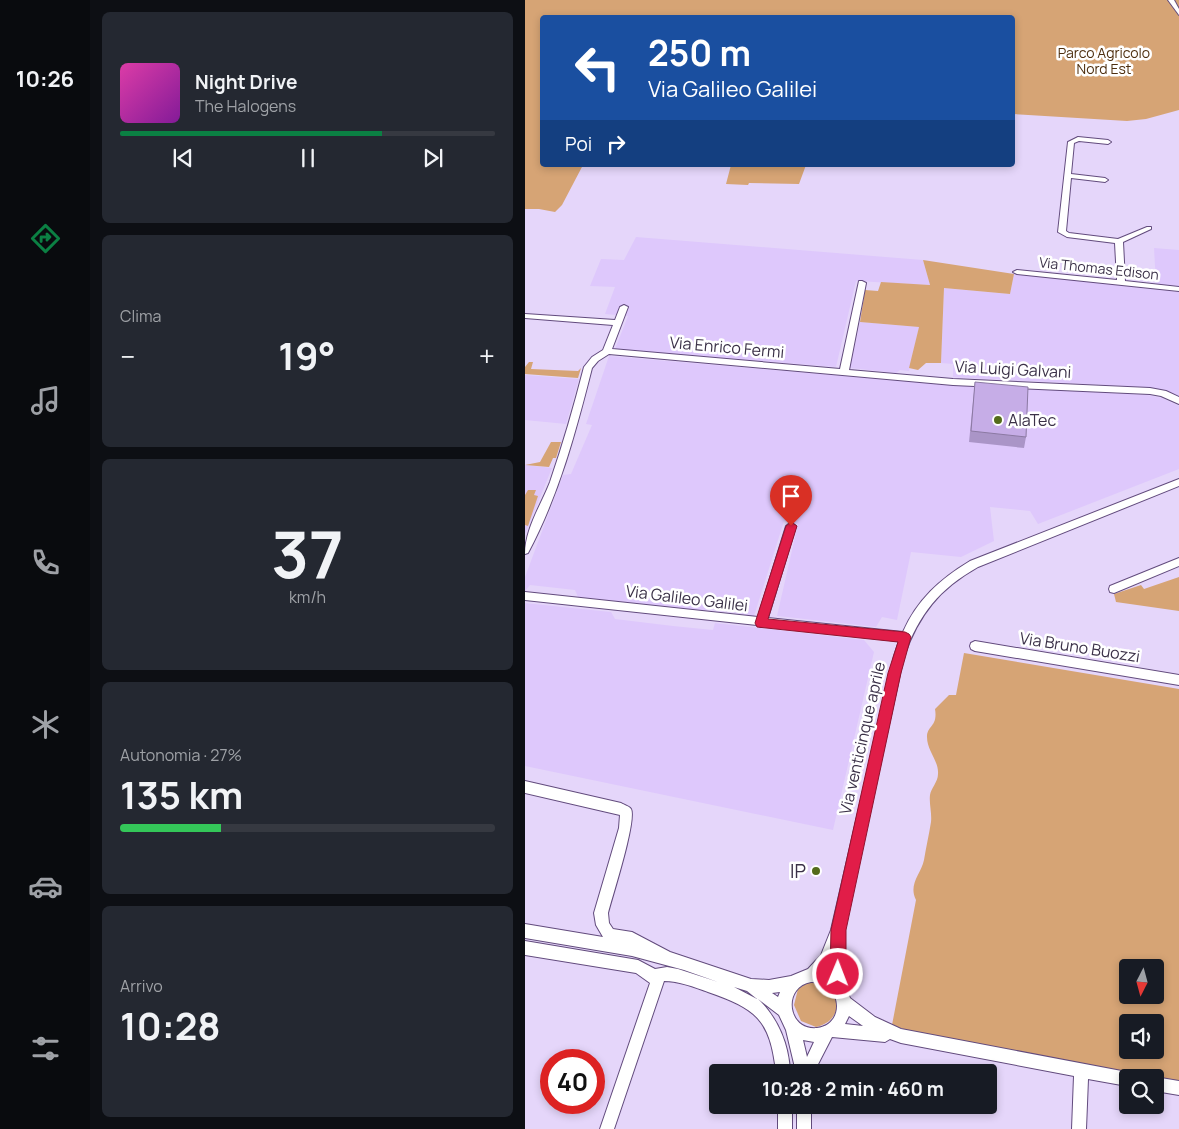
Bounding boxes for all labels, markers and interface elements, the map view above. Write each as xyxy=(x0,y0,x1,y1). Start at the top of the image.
text: 250 m xyxy=(648,29,751,77)
icon: left xyxy=(565,35,630,100)
park label: Parco Agricolo Nord Est xyxy=(1058,43,1150,78)
text: 10:26 xyxy=(16,64,74,94)
text: Night Drive xyxy=(195,69,297,95)
text: Via Galileo Galilei xyxy=(648,74,817,104)
text: The Halogens xyxy=(195,95,296,117)
icon: right xyxy=(602,130,630,158)
text: Poi xyxy=(565,131,592,157)
icon: previous xyxy=(169,144,197,172)
icon: pause xyxy=(294,144,322,172)
icon: next xyxy=(419,144,447,172)
icon: directions xyxy=(28,221,63,256)
street label: Via Thomas Edison xyxy=(1038,252,1160,284)
text: Clima xyxy=(120,305,161,327)
text: 19° xyxy=(278,329,336,381)
street label: Via Enrico Fermi xyxy=(669,331,785,363)
text: − xyxy=(120,337,135,375)
text: + xyxy=(479,337,495,375)
street label: Via Luigi Galvani xyxy=(954,355,1072,383)
icon: music xyxy=(28,383,63,418)
place label: AlaTec xyxy=(1008,409,1056,431)
marker: AlaTec xyxy=(992,414,1004,426)
pin xyxy=(770,475,812,526)
icon: arrive xyxy=(777,482,805,510)
text: 37 xyxy=(271,509,344,598)
icon: phone xyxy=(28,545,63,580)
street label: Via Galileo Galilei xyxy=(625,580,749,616)
text: km/h xyxy=(289,586,326,608)
street label: Via Bruno Buozzi xyxy=(1018,627,1142,667)
street label: Via venticinque aprile xyxy=(834,659,890,817)
icon: climate xyxy=(28,707,63,742)
text: Autonomia · 27% xyxy=(120,744,242,766)
text: 135 km xyxy=(120,768,243,820)
place label: IP xyxy=(790,858,806,884)
marker: IP xyxy=(810,865,822,877)
icon: car xyxy=(28,869,63,904)
position arrow xyxy=(811,947,863,999)
north arrow xyxy=(1119,959,1164,1004)
map controls xyxy=(1119,959,1164,1114)
text: Arrivo xyxy=(120,975,163,997)
text: 10:28 xyxy=(120,999,221,1051)
button: sound xyxy=(1119,1014,1164,1059)
icon: filters xyxy=(28,1031,63,1066)
speed limit sign: 40 xyxy=(540,1049,605,1114)
button: search xyxy=(1119,1069,1164,1114)
text: 10:28 · 2 min · 460 m xyxy=(762,1076,944,1102)

